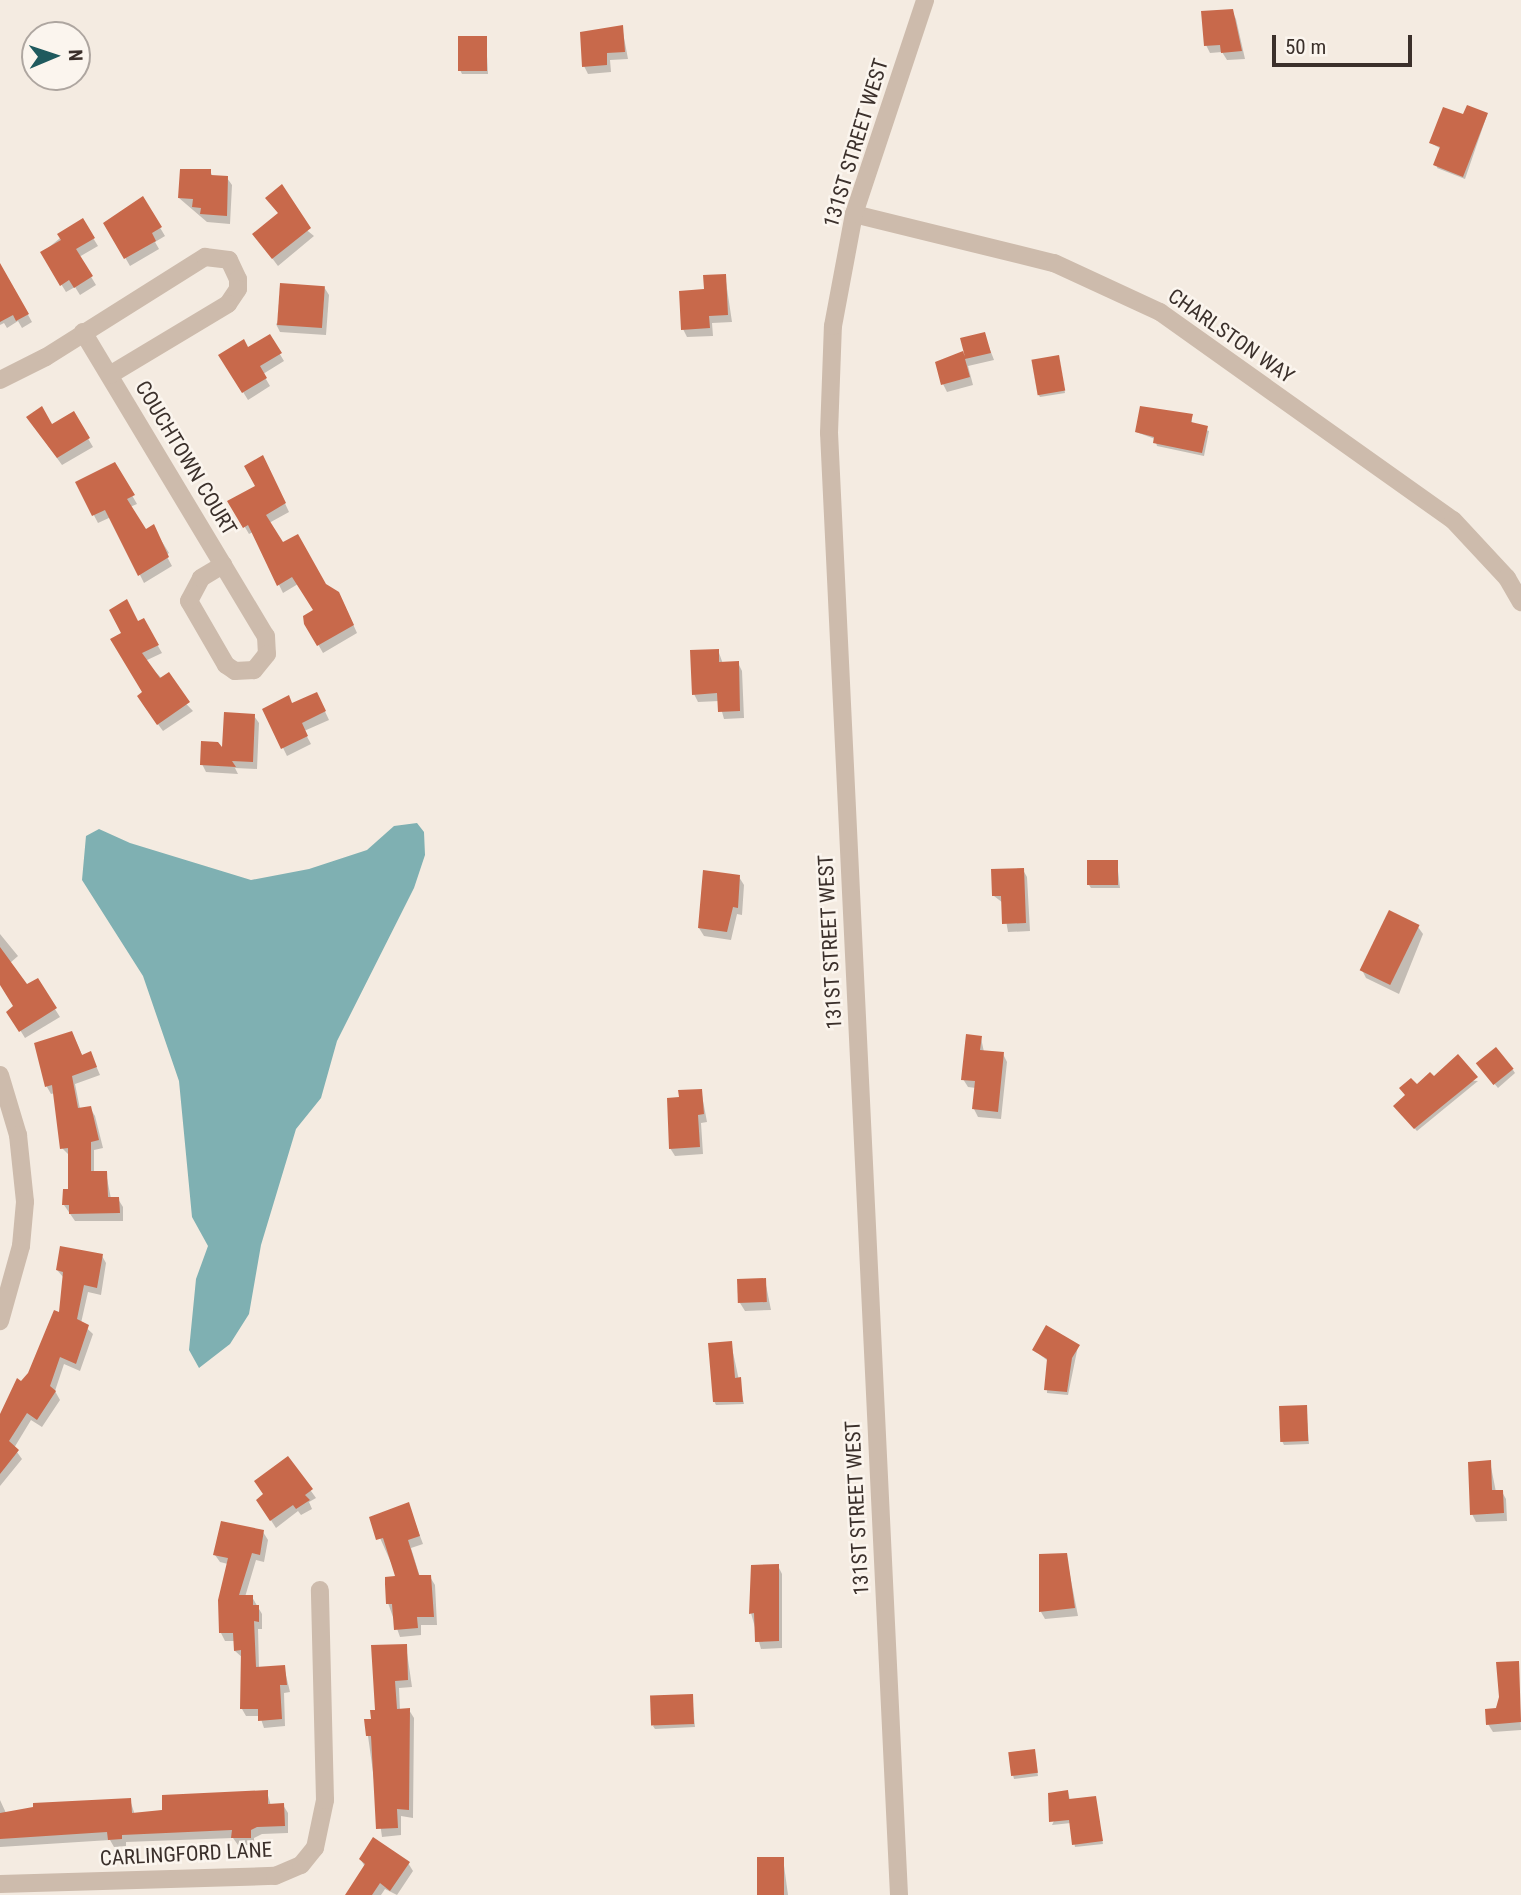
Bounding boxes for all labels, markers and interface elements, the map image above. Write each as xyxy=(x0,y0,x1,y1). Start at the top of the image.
north arrow xyxy=(21,21,91,91)
scale bar xyxy=(1276,21,1416,65)
text: 50 m xyxy=(1285,35,1326,59)
text: N xyxy=(64,49,87,62)
street label: 131ST STREET WEST xyxy=(818,55,894,231)
street label: CHARLSTON WAY xyxy=(1163,283,1299,389)
street label: COUCHTOWN COURT xyxy=(130,376,242,540)
street label: 131ST STREET WEST xyxy=(813,854,847,1030)
street label: 131ST STREET WEST xyxy=(840,1420,874,1596)
street label: CARLINGFORD LANE xyxy=(99,1837,273,1871)

